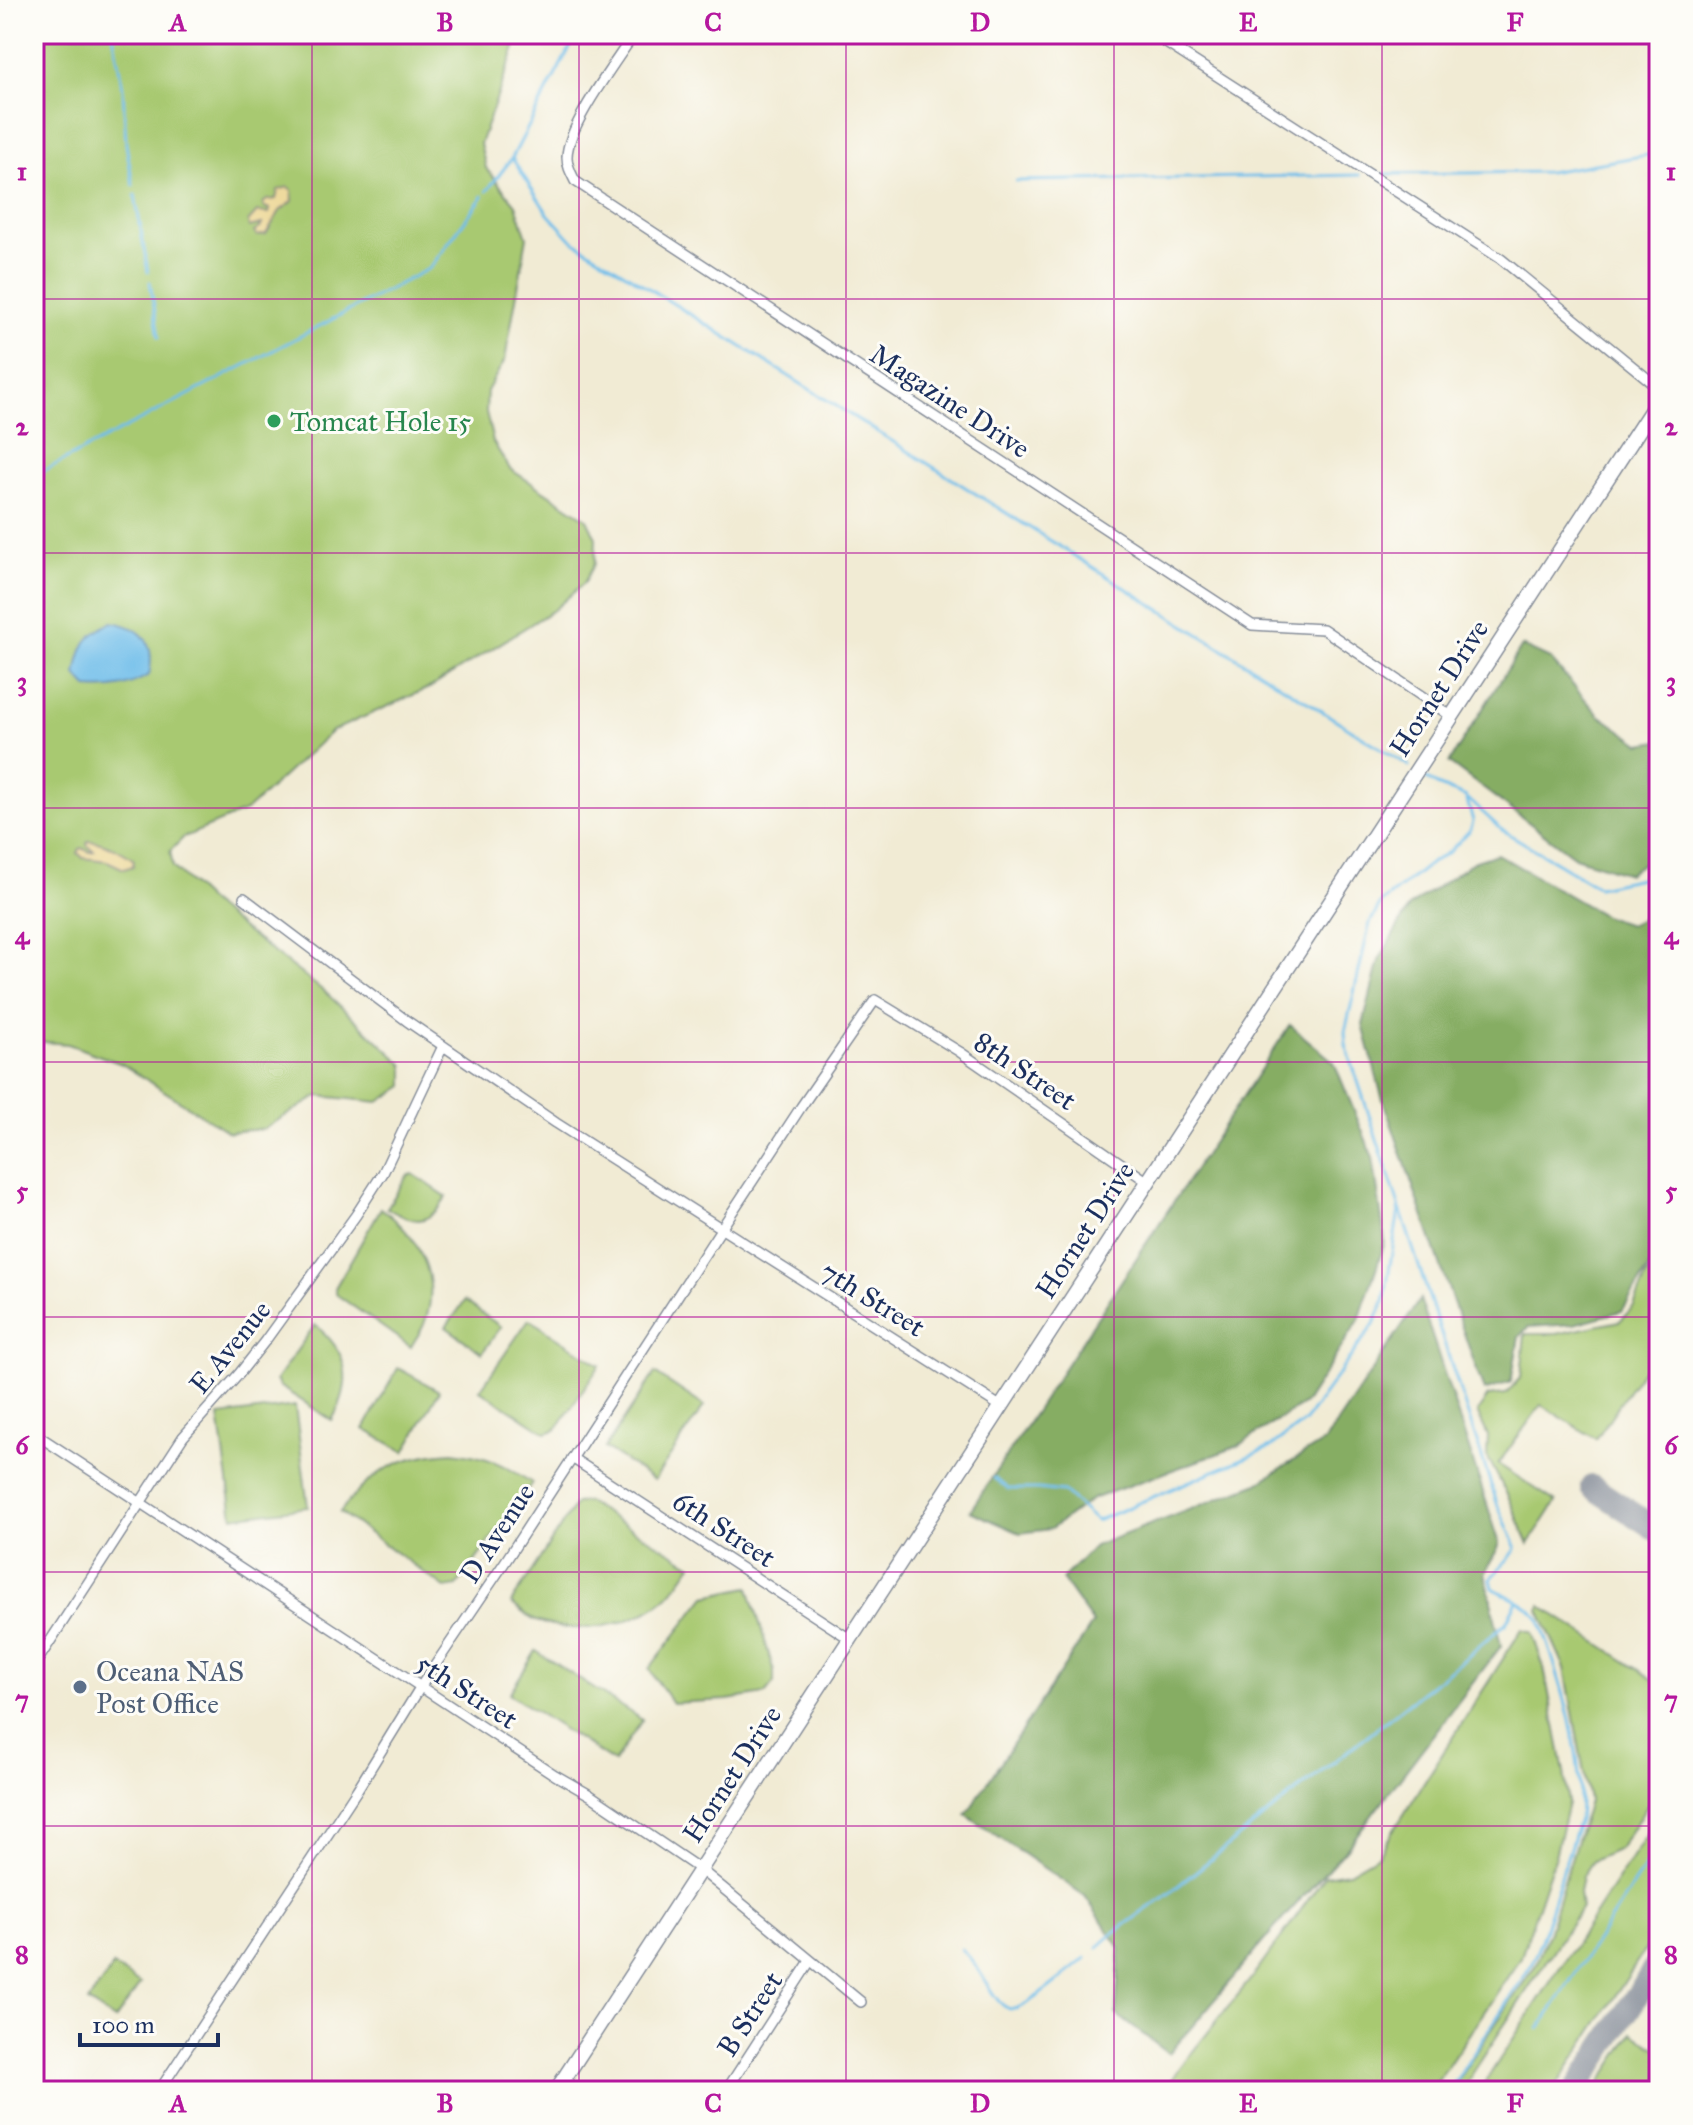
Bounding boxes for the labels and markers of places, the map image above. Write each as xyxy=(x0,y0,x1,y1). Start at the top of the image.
place label: Tomcat Hole 15 xyxy=(290,404,471,439)
marker: Tomcat Hole 15 xyxy=(265,412,283,430)
place label: Oceana NAS Post Office xyxy=(96,1654,244,1721)
marker: Oceana NAS Post Office xyxy=(71,1678,89,1696)

